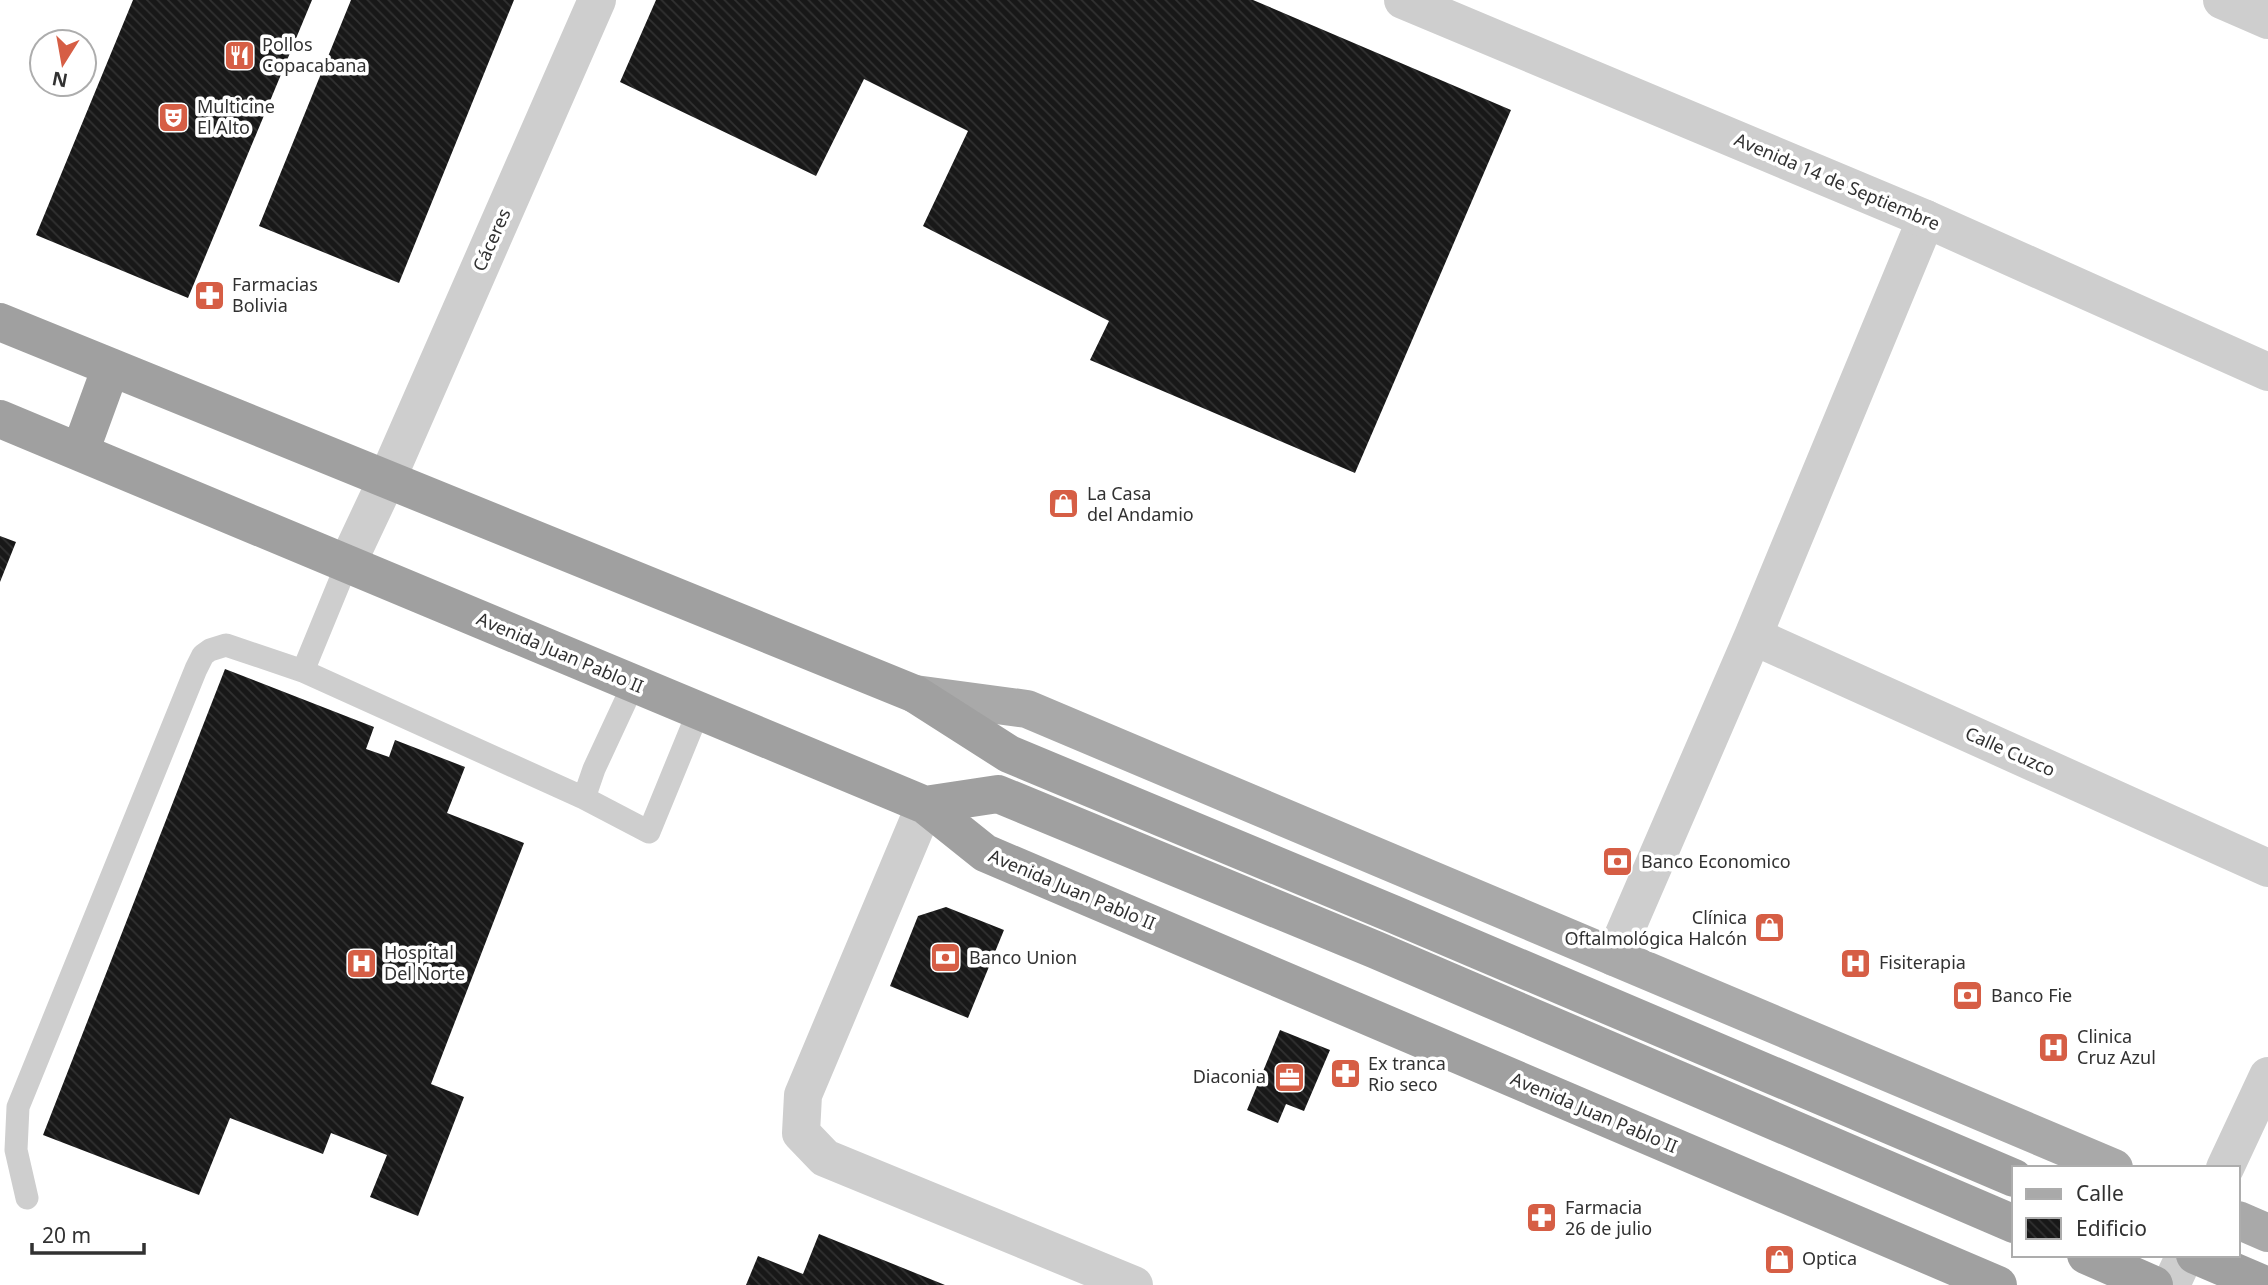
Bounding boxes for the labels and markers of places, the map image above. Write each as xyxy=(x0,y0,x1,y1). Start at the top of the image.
place label: Pollos Copacabana xyxy=(262,32,367,77)
restaurant icon: Pollos Copacabana xyxy=(222,38,256,72)
place label: Multicine El Alto xyxy=(197,94,275,139)
theatre icon: Multicine El Alto xyxy=(157,100,191,134)
place label: Farmacias Bolivia xyxy=(232,272,318,317)
pharmacy icon: Farmacias Bolivia xyxy=(192,278,226,312)
place label: La Casa del Andamio xyxy=(1087,481,1194,526)
shop icon: La Casa del Andamio xyxy=(1047,487,1081,521)
bank icon: Banco Economico xyxy=(1601,845,1635,879)
place label: Banco Economico xyxy=(1641,849,1791,873)
place label: Clínica Oftalmológica Halcón xyxy=(1564,905,1747,950)
shop icon: Clínica Oftalmológica Halcón xyxy=(1753,911,1787,945)
place label: Hospital Del Norte xyxy=(384,940,465,985)
bank icon: Banco Union xyxy=(929,941,963,975)
place label: Banco Union xyxy=(969,945,1077,969)
hospital icon: Hospital Del Norte xyxy=(344,946,378,980)
hospital icon: Fisiterapia xyxy=(1839,946,1873,980)
place label: Fisiterapia xyxy=(1879,950,1966,974)
bank icon: Banco Fie xyxy=(1951,979,1985,1013)
place label: Banco Fie xyxy=(1991,983,2072,1007)
place label: Clinica Cruz Azul xyxy=(2077,1024,2156,1069)
hospital icon: Clinica Cruz Azul xyxy=(2037,1030,2071,1064)
place label: Ex tranca Rio seco xyxy=(1368,1051,1446,1096)
pharmacy icon: Ex tranca Rio seco xyxy=(1328,1057,1362,1091)
office icon: Diaconia xyxy=(1272,1060,1306,1094)
place label: Diaconia xyxy=(1193,1064,1266,1088)
place label: Farmacia 26 de julio xyxy=(1565,1195,1652,1240)
pharmacy icon: Farmacia 26 de julio xyxy=(1525,1201,1559,1235)
shop icon: Optica xyxy=(1762,1242,1796,1276)
place label: Optica xyxy=(1802,1246,1857,1270)

